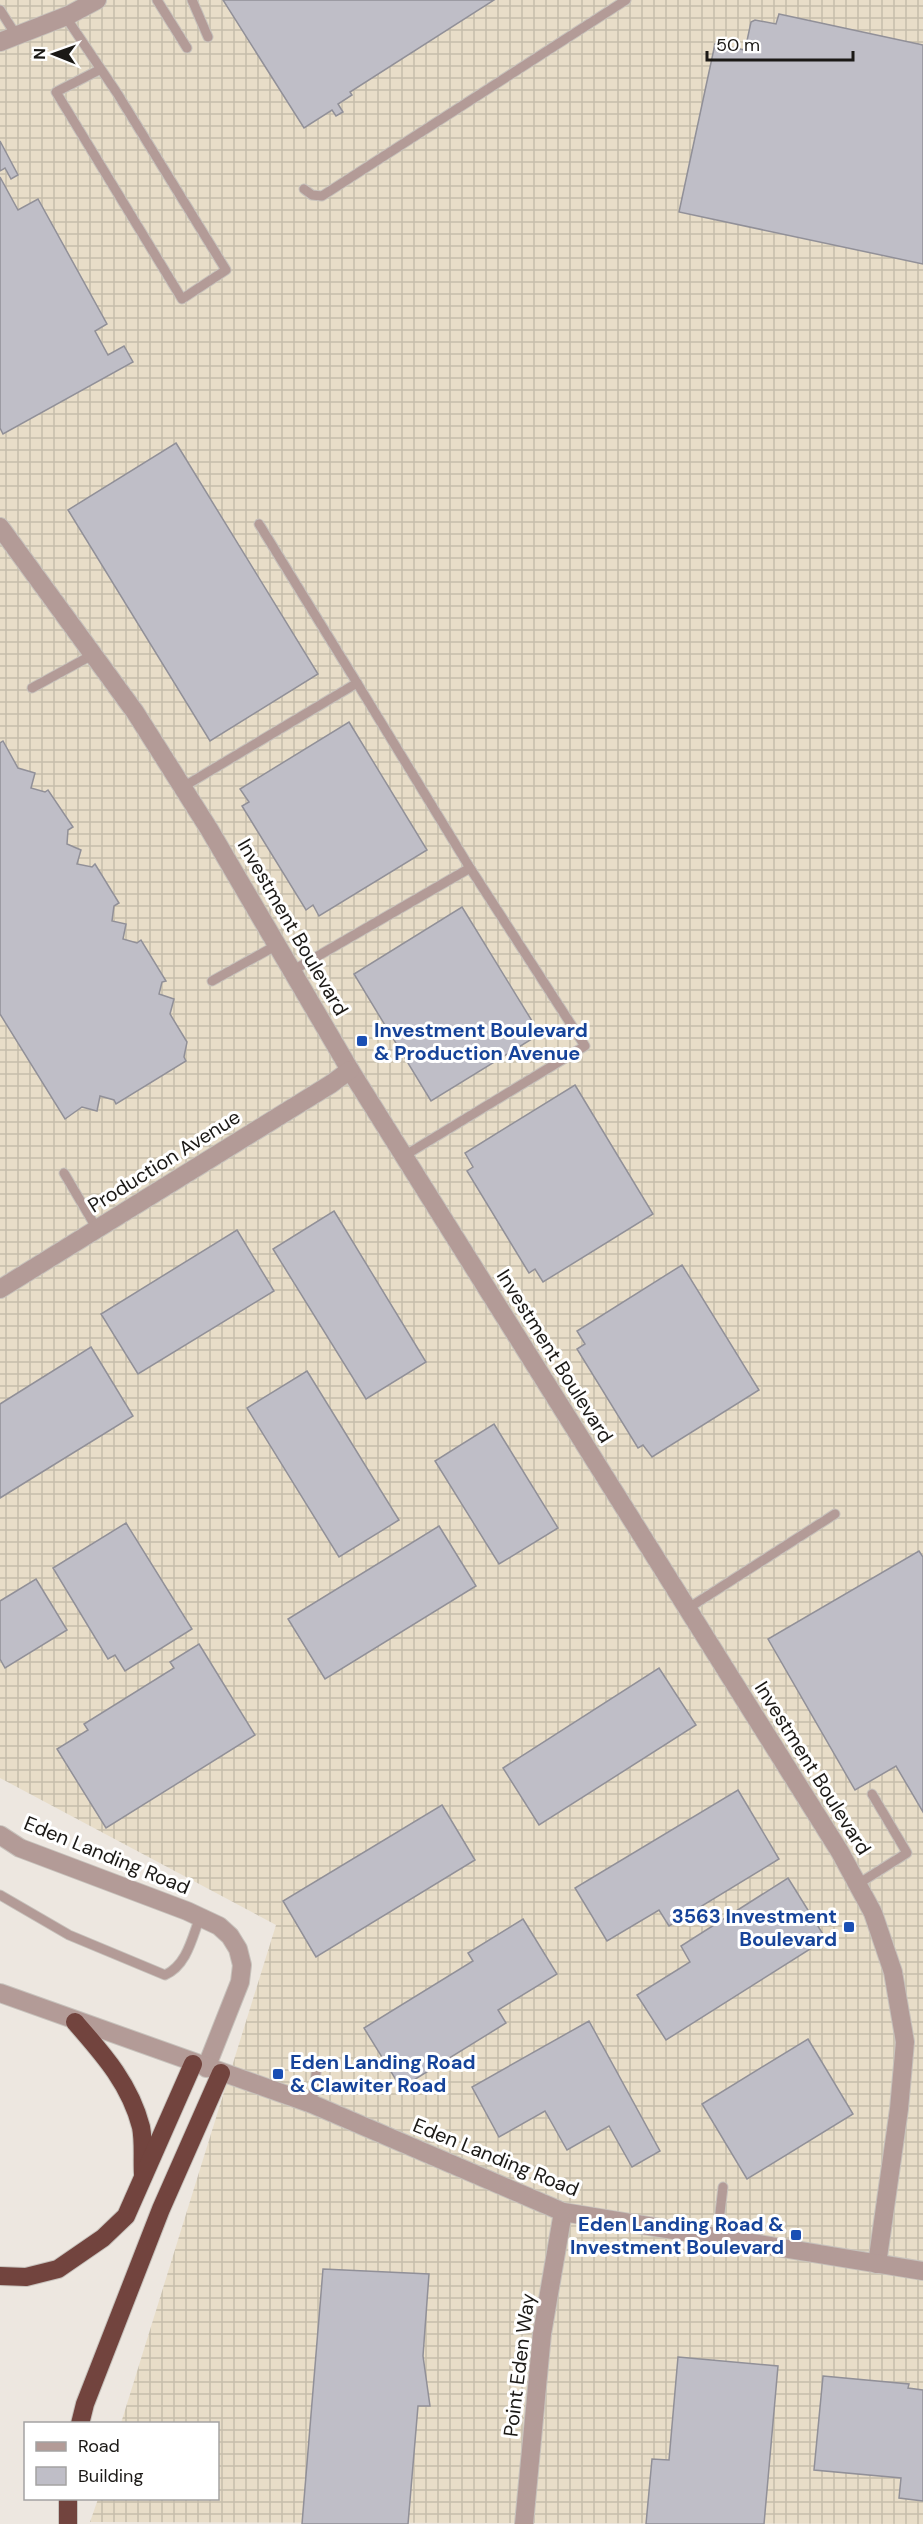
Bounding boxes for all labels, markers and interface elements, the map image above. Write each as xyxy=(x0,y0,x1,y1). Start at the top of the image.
north arrow xyxy=(24,24,84,84)
scale bar xyxy=(707,24,852,62)
text: 50 m xyxy=(716,33,760,57)
text: N xyxy=(29,48,50,60)
street label: Investment Boulevard xyxy=(232,834,354,1020)
place label: Investment Boulevard & Production Avenue xyxy=(374,1017,588,1066)
marker: Investment Boulevard & Production Avenue xyxy=(355,1034,369,1048)
street label: Production Avenue xyxy=(83,1104,245,1218)
street label: Investment Boulevard xyxy=(491,1264,619,1448)
street label: Investment Boulevard xyxy=(749,1676,877,1860)
street label: Eden Landing Road xyxy=(20,1810,194,1900)
place label: 3563 Investment Boulevard xyxy=(672,1903,837,1952)
marker: 3563 Investment Boulevard xyxy=(842,1920,856,1934)
place label: Eden Landing Road & Clawiter Road xyxy=(290,2049,476,2098)
marker: Eden Landing Road & Clawiter Road xyxy=(271,2067,285,2081)
street label: Eden Landing Road xyxy=(409,2112,583,2202)
place label: Eden Landing Road & Investment Boulevard xyxy=(570,2211,784,2260)
marker: Eden Landing Road & Investment Boulevard xyxy=(789,2228,803,2242)
street label: Point Eden Way xyxy=(497,2292,541,2438)
legend xyxy=(24,2422,219,2500)
text: Road xyxy=(78,2434,120,2458)
text: Building xyxy=(78,2464,143,2488)

